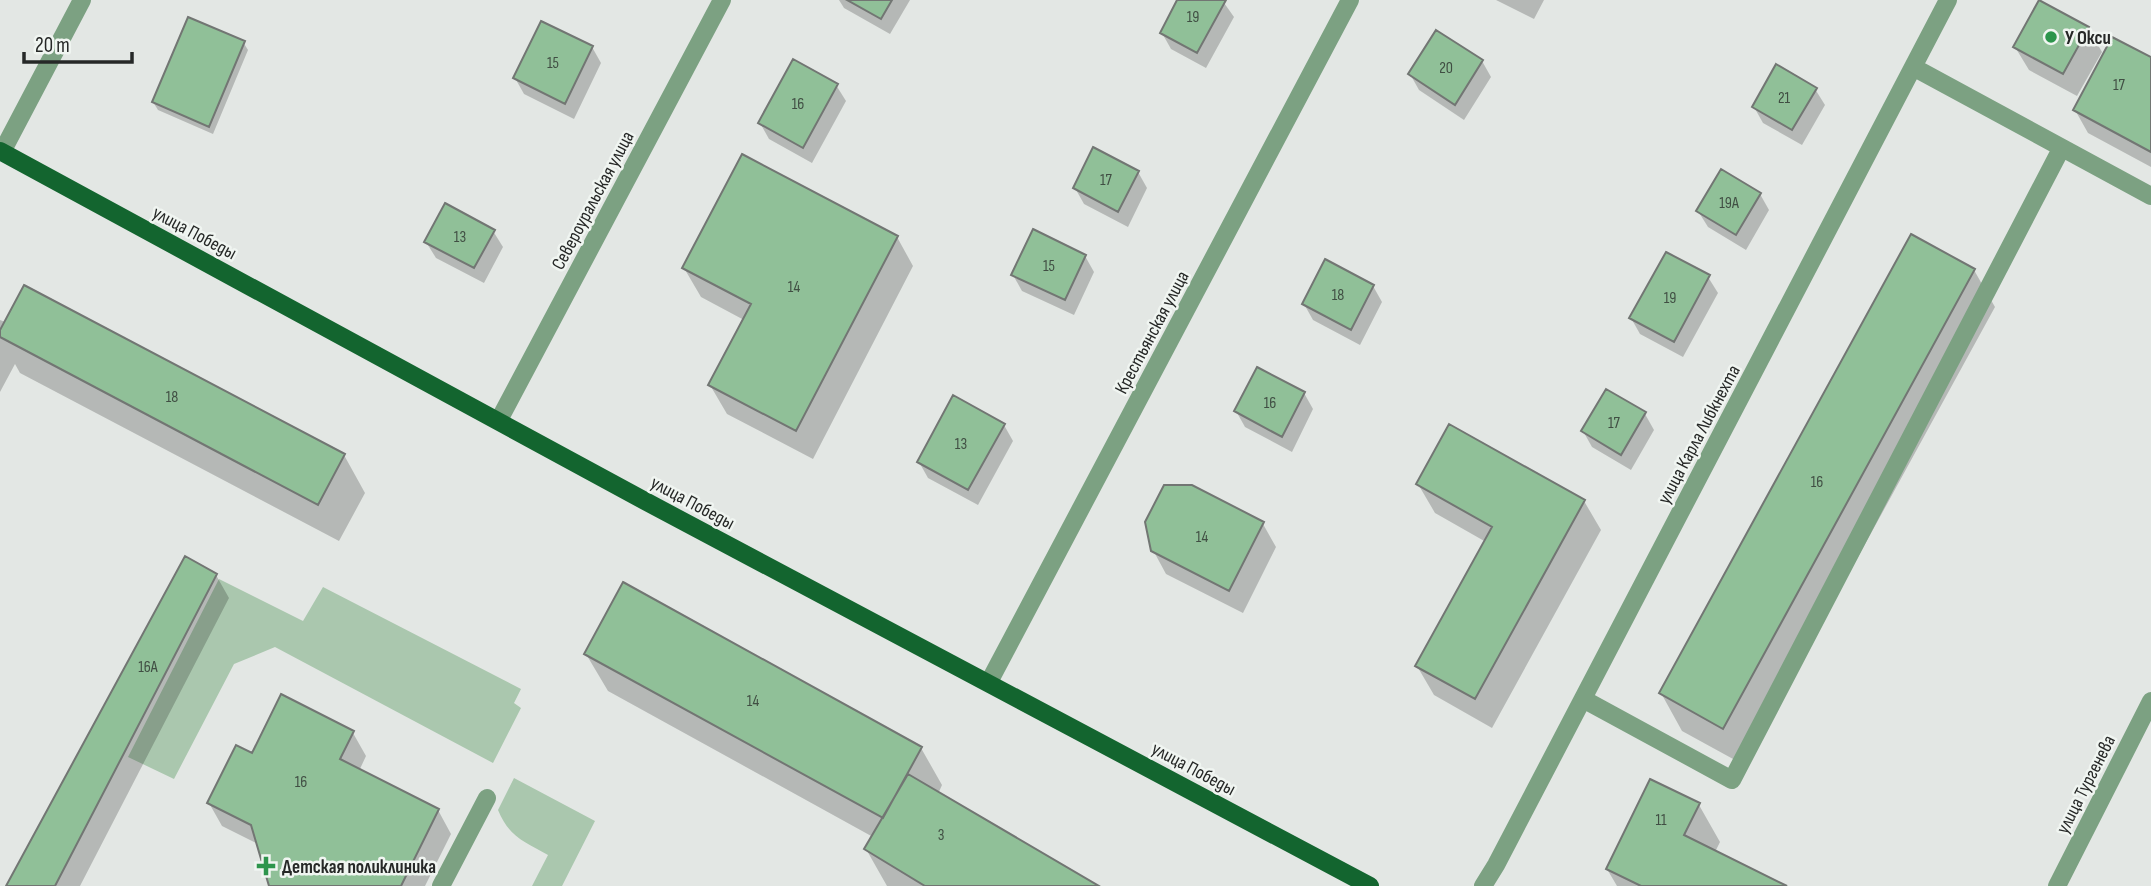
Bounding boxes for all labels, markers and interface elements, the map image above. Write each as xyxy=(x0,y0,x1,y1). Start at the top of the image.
house number: 19 xyxy=(1187,8,1199,27)
scale bar xyxy=(24,21,133,65)
place label: У Окси xyxy=(2065,27,2111,50)
marker: У Окси xyxy=(2043,29,2059,45)
text: 20 m xyxy=(35,33,70,58)
house number: 15 xyxy=(547,54,559,73)
house number: 20 xyxy=(1439,59,1453,78)
house number: 17 xyxy=(2113,76,2126,95)
house number: 21 xyxy=(1778,89,1791,108)
house number: 16 xyxy=(792,95,804,114)
street label: Североуральская улица xyxy=(547,127,640,274)
house number: 17 xyxy=(1100,171,1113,190)
house number: 19А xyxy=(1719,194,1739,213)
street label: улица Победы xyxy=(148,202,240,265)
house number: 13 xyxy=(454,228,466,247)
house number: 15 xyxy=(1043,257,1055,276)
street label: Крестьянская улица xyxy=(1110,267,1194,398)
house number: 14 xyxy=(788,278,800,297)
house number: 18 xyxy=(1332,286,1344,305)
house number: 19 xyxy=(1664,289,1676,308)
street label: улица Карла Либкнехта xyxy=(1653,361,1746,508)
house number: 18 xyxy=(166,388,178,407)
house number: 16 xyxy=(1264,394,1276,413)
house number: 17 xyxy=(1608,414,1621,433)
house number: 13 xyxy=(955,435,967,454)
street label: улица Победы xyxy=(646,472,738,535)
house number: 16 xyxy=(1811,473,1823,492)
house number: 14 xyxy=(1196,528,1208,547)
house number: 16А xyxy=(138,658,158,677)
house number: 14 xyxy=(747,692,759,711)
street label: улица Тургенева xyxy=(2052,732,2121,838)
street label: улица Победы xyxy=(1147,738,1239,801)
house number: 16 xyxy=(295,773,307,792)
house number: 11 xyxy=(1655,811,1667,830)
house number: 3 xyxy=(938,826,944,845)
marker: Детская поликлиника xyxy=(256,856,276,876)
place label: Детская поликлиника xyxy=(282,856,436,879)

